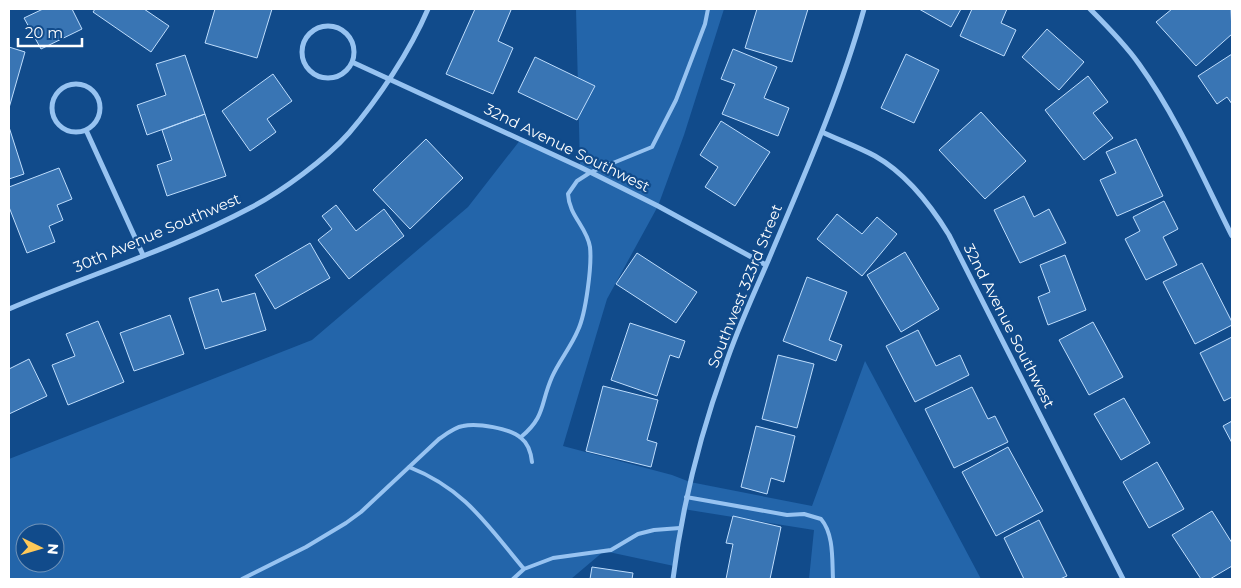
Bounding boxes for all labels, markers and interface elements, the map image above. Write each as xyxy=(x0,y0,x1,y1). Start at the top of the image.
scale bar xyxy=(18,15,81,47)
text: 20 m xyxy=(25,23,63,42)
street label: 32nd Avenue Southwest xyxy=(481,99,653,196)
street label: 30th Avenue Southwest xyxy=(70,189,243,276)
street label: Southwest 323rd Street xyxy=(703,201,786,370)
street label: 32nd Avenue Southwest xyxy=(960,240,1059,411)
north arrow xyxy=(15,523,65,573)
text: N xyxy=(43,543,62,556)

